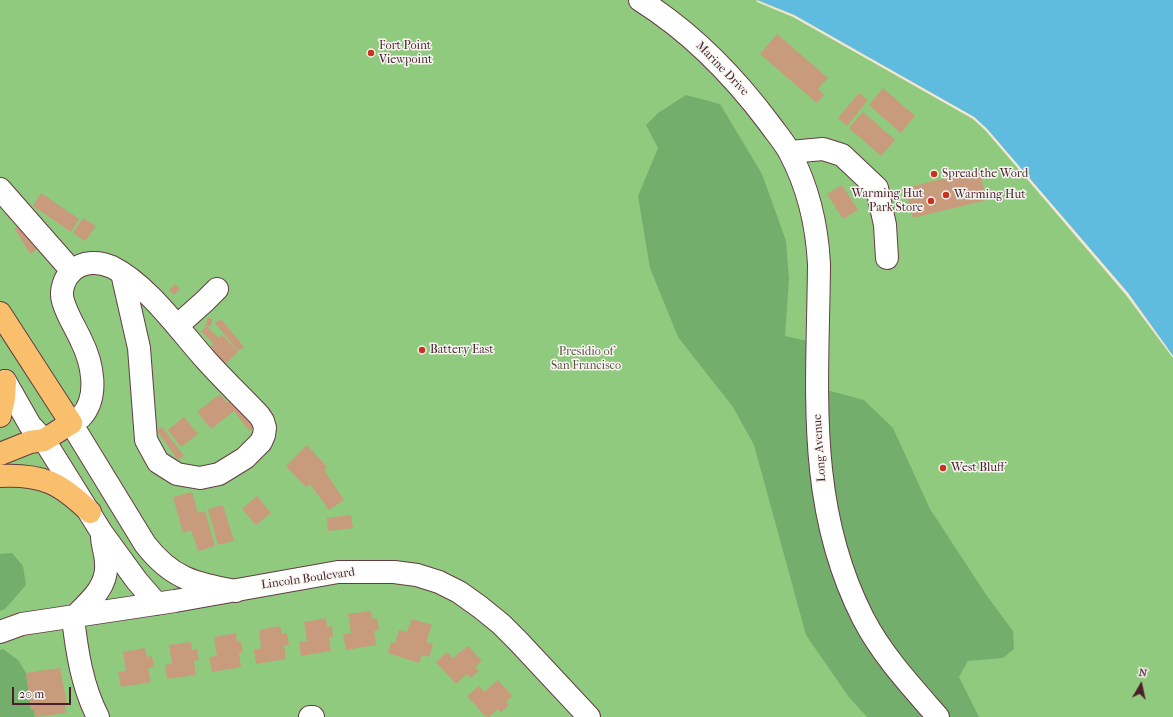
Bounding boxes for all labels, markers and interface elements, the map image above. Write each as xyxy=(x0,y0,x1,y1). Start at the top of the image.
place label: Fort Point Viewpoint xyxy=(379,39,432,67)
street label: Marine Drive xyxy=(693,39,751,99)
marker: Fort Point Viewpoint xyxy=(366,48,376,58)
place label: Spread the Word xyxy=(942,167,1028,181)
marker: Spread the Word xyxy=(929,169,939,179)
place label: Warming Hut Park Store xyxy=(852,187,923,215)
place label: Warming Hut xyxy=(954,188,1025,202)
marker: Warming Hut xyxy=(941,190,951,200)
marker: Warming Hut Park Store xyxy=(926,196,936,206)
place label: Battery East xyxy=(430,343,494,357)
marker: Battery East xyxy=(417,345,427,355)
park label: Presidio of San Francisco xyxy=(551,345,621,373)
street label: Long Avenue xyxy=(810,414,830,482)
place label: West Bluff xyxy=(951,461,1004,475)
marker: West Bluff xyxy=(938,463,948,473)
street label: Lincoln Boulevard xyxy=(260,565,356,593)
north arrow xyxy=(1121,665,1161,705)
text: N xyxy=(1138,666,1148,680)
scale bar xyxy=(14,679,73,705)
text: 20 m xyxy=(19,687,44,701)

